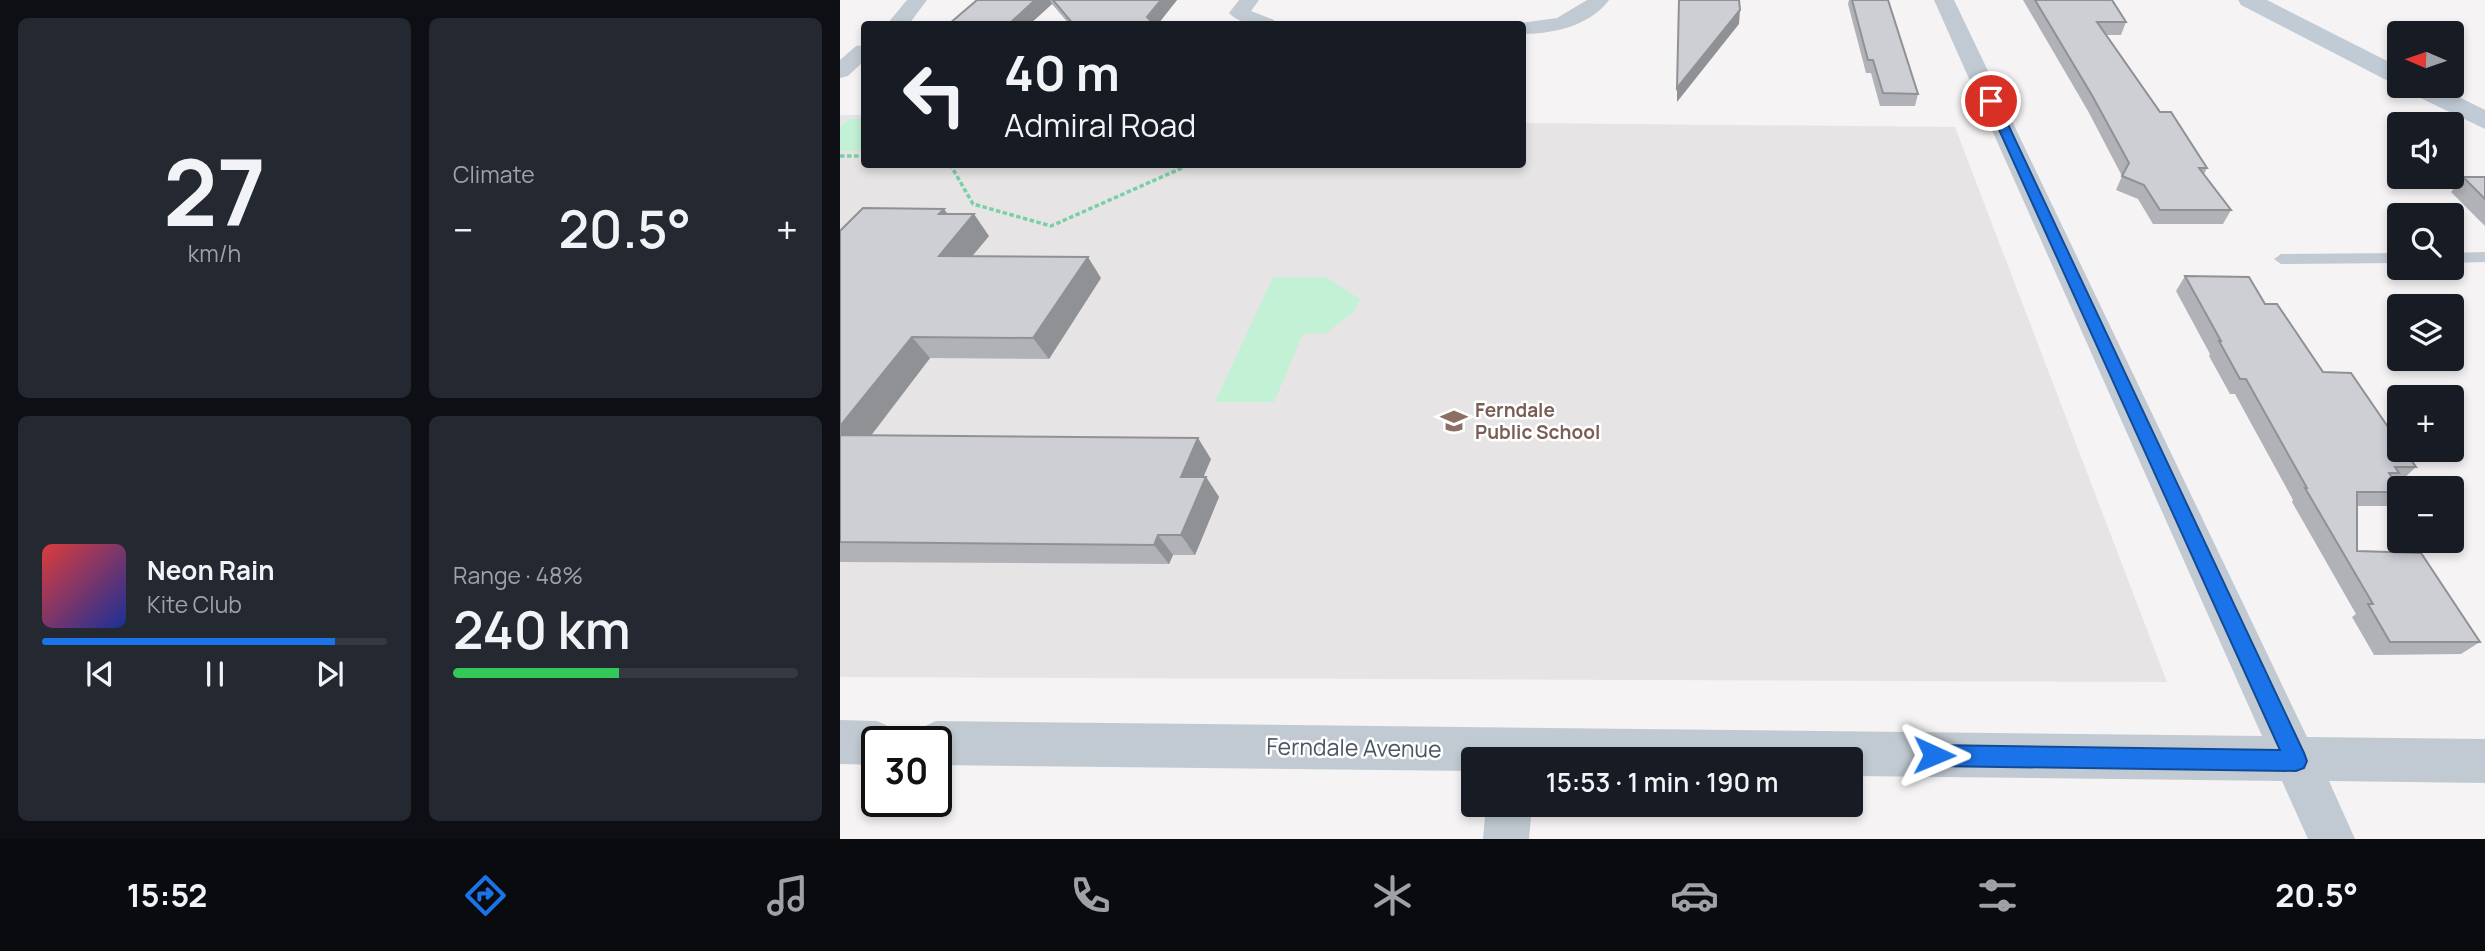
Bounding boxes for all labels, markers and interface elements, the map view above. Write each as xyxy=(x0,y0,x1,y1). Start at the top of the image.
north arrow xyxy=(2387,21,2464,98)
map controls xyxy=(2387,21,2464,553)
text: 40 m xyxy=(1004,39,1120,106)
icon: left xyxy=(889,49,980,140)
pin xyxy=(1961,71,2021,131)
icon: arrive xyxy=(1972,82,2010,120)
text: Admiral Road xyxy=(1004,103,1196,147)
button: sound xyxy=(2387,112,2464,189)
text: 27 xyxy=(163,129,266,253)
text: Climate xyxy=(453,158,535,190)
text: 20.5° xyxy=(559,193,691,264)
text: − xyxy=(453,203,474,255)
text: + xyxy=(776,203,798,255)
button: search xyxy=(2387,203,2464,280)
text: km/h xyxy=(188,237,241,269)
button: layers xyxy=(2387,294,2464,371)
button: + xyxy=(2387,385,2464,462)
place label: Ferndale Public School xyxy=(1475,397,1600,445)
school or university icon: Ferndale Public School xyxy=(1439,406,1469,436)
button: − xyxy=(2387,476,2464,553)
text: Neon Rain xyxy=(147,552,275,588)
text: Range · 48% xyxy=(453,559,583,591)
text: Kite Club xyxy=(147,588,242,620)
text: 240 km xyxy=(453,594,631,665)
icon: previous xyxy=(81,655,119,693)
icon: pause xyxy=(196,655,234,693)
icon: next xyxy=(311,655,349,693)
position arrow xyxy=(1897,718,1971,792)
speed limit sign: 30 xyxy=(861,726,952,817)
street label: Ferndale Avenue xyxy=(1266,729,1442,765)
text: 15:53 · 1 min · 190 m xyxy=(1546,764,1778,800)
icon: directions xyxy=(461,871,510,920)
icon: music xyxy=(763,871,812,920)
icon: phone xyxy=(1066,871,1115,920)
icon: climate xyxy=(1368,871,1417,920)
icon: car xyxy=(1670,871,1719,920)
icon: filters xyxy=(1973,871,2022,920)
text: 15:52 xyxy=(127,873,207,917)
text: 20.5° xyxy=(2275,873,2358,917)

